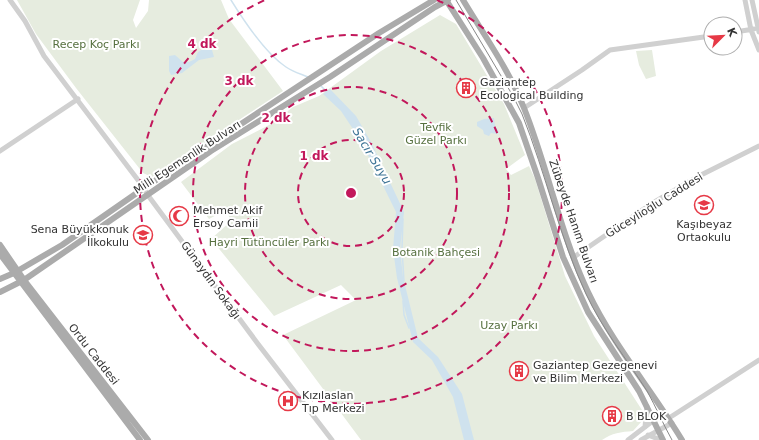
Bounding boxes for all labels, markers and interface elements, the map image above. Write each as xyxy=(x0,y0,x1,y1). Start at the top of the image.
north arrow xyxy=(703,16,743,56)
text: K xyxy=(724,26,740,39)
text: 4 dk xyxy=(187,37,218,51)
park label: Recep Koç Parkı xyxy=(53,38,139,51)
text: 3 dk xyxy=(224,74,255,88)
place label: Gaziantep Ecological Building xyxy=(480,76,584,102)
building icon: Gaziantep Ecological Building xyxy=(455,77,477,99)
text: 2 dk xyxy=(261,111,292,125)
street label: Milli Egemenlik Bulvarı xyxy=(131,118,243,197)
park label: Tevfik Güzel Parkı xyxy=(405,121,467,147)
water label: Sacır Suyu xyxy=(350,125,395,187)
text: 1 dk xyxy=(299,149,330,163)
street label: Zübeyde Hanım Bulvarı xyxy=(546,158,601,285)
street label: Güceylioğlu Caddesi xyxy=(603,170,705,241)
centre of rings xyxy=(344,186,358,200)
school or university icon: Kaşıbeyaz Ortaokulu xyxy=(693,194,715,216)
place label: Mehmet Akif Ersoy Camii xyxy=(193,204,263,230)
mosque icon: Mehmet Akif Ersoy Camii xyxy=(168,205,190,227)
place label: Kaşıbeyaz Ortaokulu xyxy=(676,218,732,244)
place label: Sena Büyükkonuk İlkokulu xyxy=(31,223,130,249)
school or university icon: Sena Büyükkonuk İlkokulu xyxy=(132,224,154,246)
park label: Hayri Tütüncüler Parkı xyxy=(209,236,329,249)
street label: Günaydın Sokağı xyxy=(178,239,243,322)
park label: Botanik Bahçesi xyxy=(392,246,480,259)
park label: Uzay Parkı xyxy=(480,319,538,332)
street label: Ordu Caddesi xyxy=(66,321,122,388)
place label: Gaziantep Gezegenevi ve Bilim Merkezi xyxy=(533,359,657,385)
building icon: Gaziantep Gezegenevi ve Bilim Merkezi xyxy=(508,360,530,382)
place label: Kızılaslan Tıp Merkezi xyxy=(301,389,365,415)
hospital icon: Kızılaslan Tıp Merkezi xyxy=(277,390,299,412)
building icon: B BLOK xyxy=(601,405,623,427)
place label: B BLOK xyxy=(626,410,667,423)

